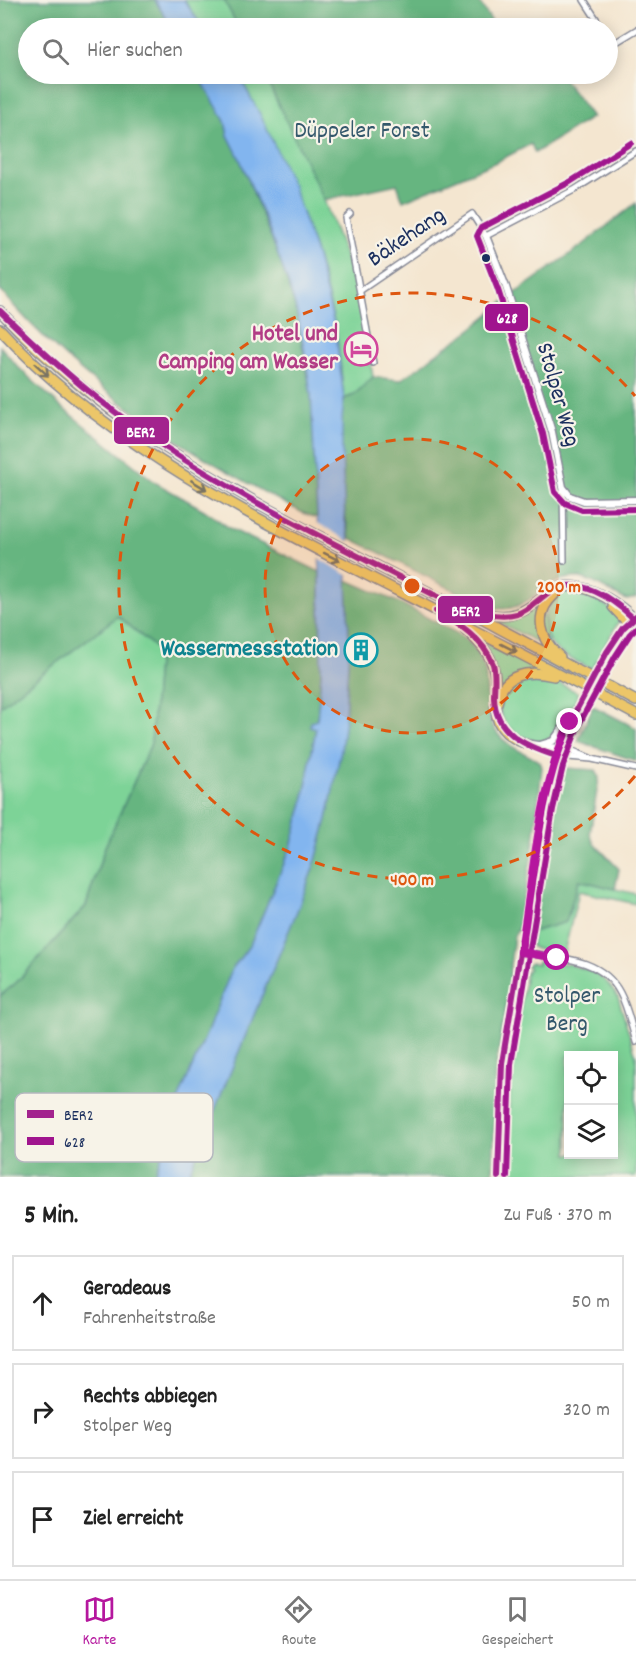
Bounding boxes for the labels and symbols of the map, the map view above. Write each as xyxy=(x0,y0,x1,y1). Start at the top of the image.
park label: Düppeler Forst xyxy=(294,115,430,149)
street label: Bäkehang xyxy=(361,199,453,277)
unlabelled marker xyxy=(480,252,492,264)
line badge: 628 xyxy=(484,303,529,332)
text: 628 xyxy=(496,308,518,331)
place label: Hotel und Camping am Wasser xyxy=(158,318,339,380)
hotel icon: Hotel und Camping am Wasser xyxy=(343,331,379,367)
street label: Stolper Weg xyxy=(526,339,588,451)
one-way arrow xyxy=(34,363,49,377)
line badge: BER2 xyxy=(113,416,170,445)
text: BER2 xyxy=(126,422,156,445)
one-way arrow xyxy=(190,479,207,491)
one-way arrow xyxy=(323,551,340,563)
centre of rings xyxy=(402,576,422,596)
text: 200 m xyxy=(537,576,581,601)
line badge: BER2 xyxy=(437,595,494,624)
text: BER2 xyxy=(451,601,481,624)
building icon: Wassermessstation xyxy=(343,632,379,668)
place label: Wassermessstation xyxy=(161,633,338,667)
one-way arrow xyxy=(499,643,517,654)
route end xyxy=(556,708,582,734)
text: 400 m xyxy=(390,869,434,894)
route start xyxy=(543,944,569,970)
park label: Stolper Berg xyxy=(534,980,600,1042)
legend xyxy=(15,1093,213,1162)
text: BER2 xyxy=(64,1105,94,1128)
text: 628 xyxy=(64,1132,85,1155)

